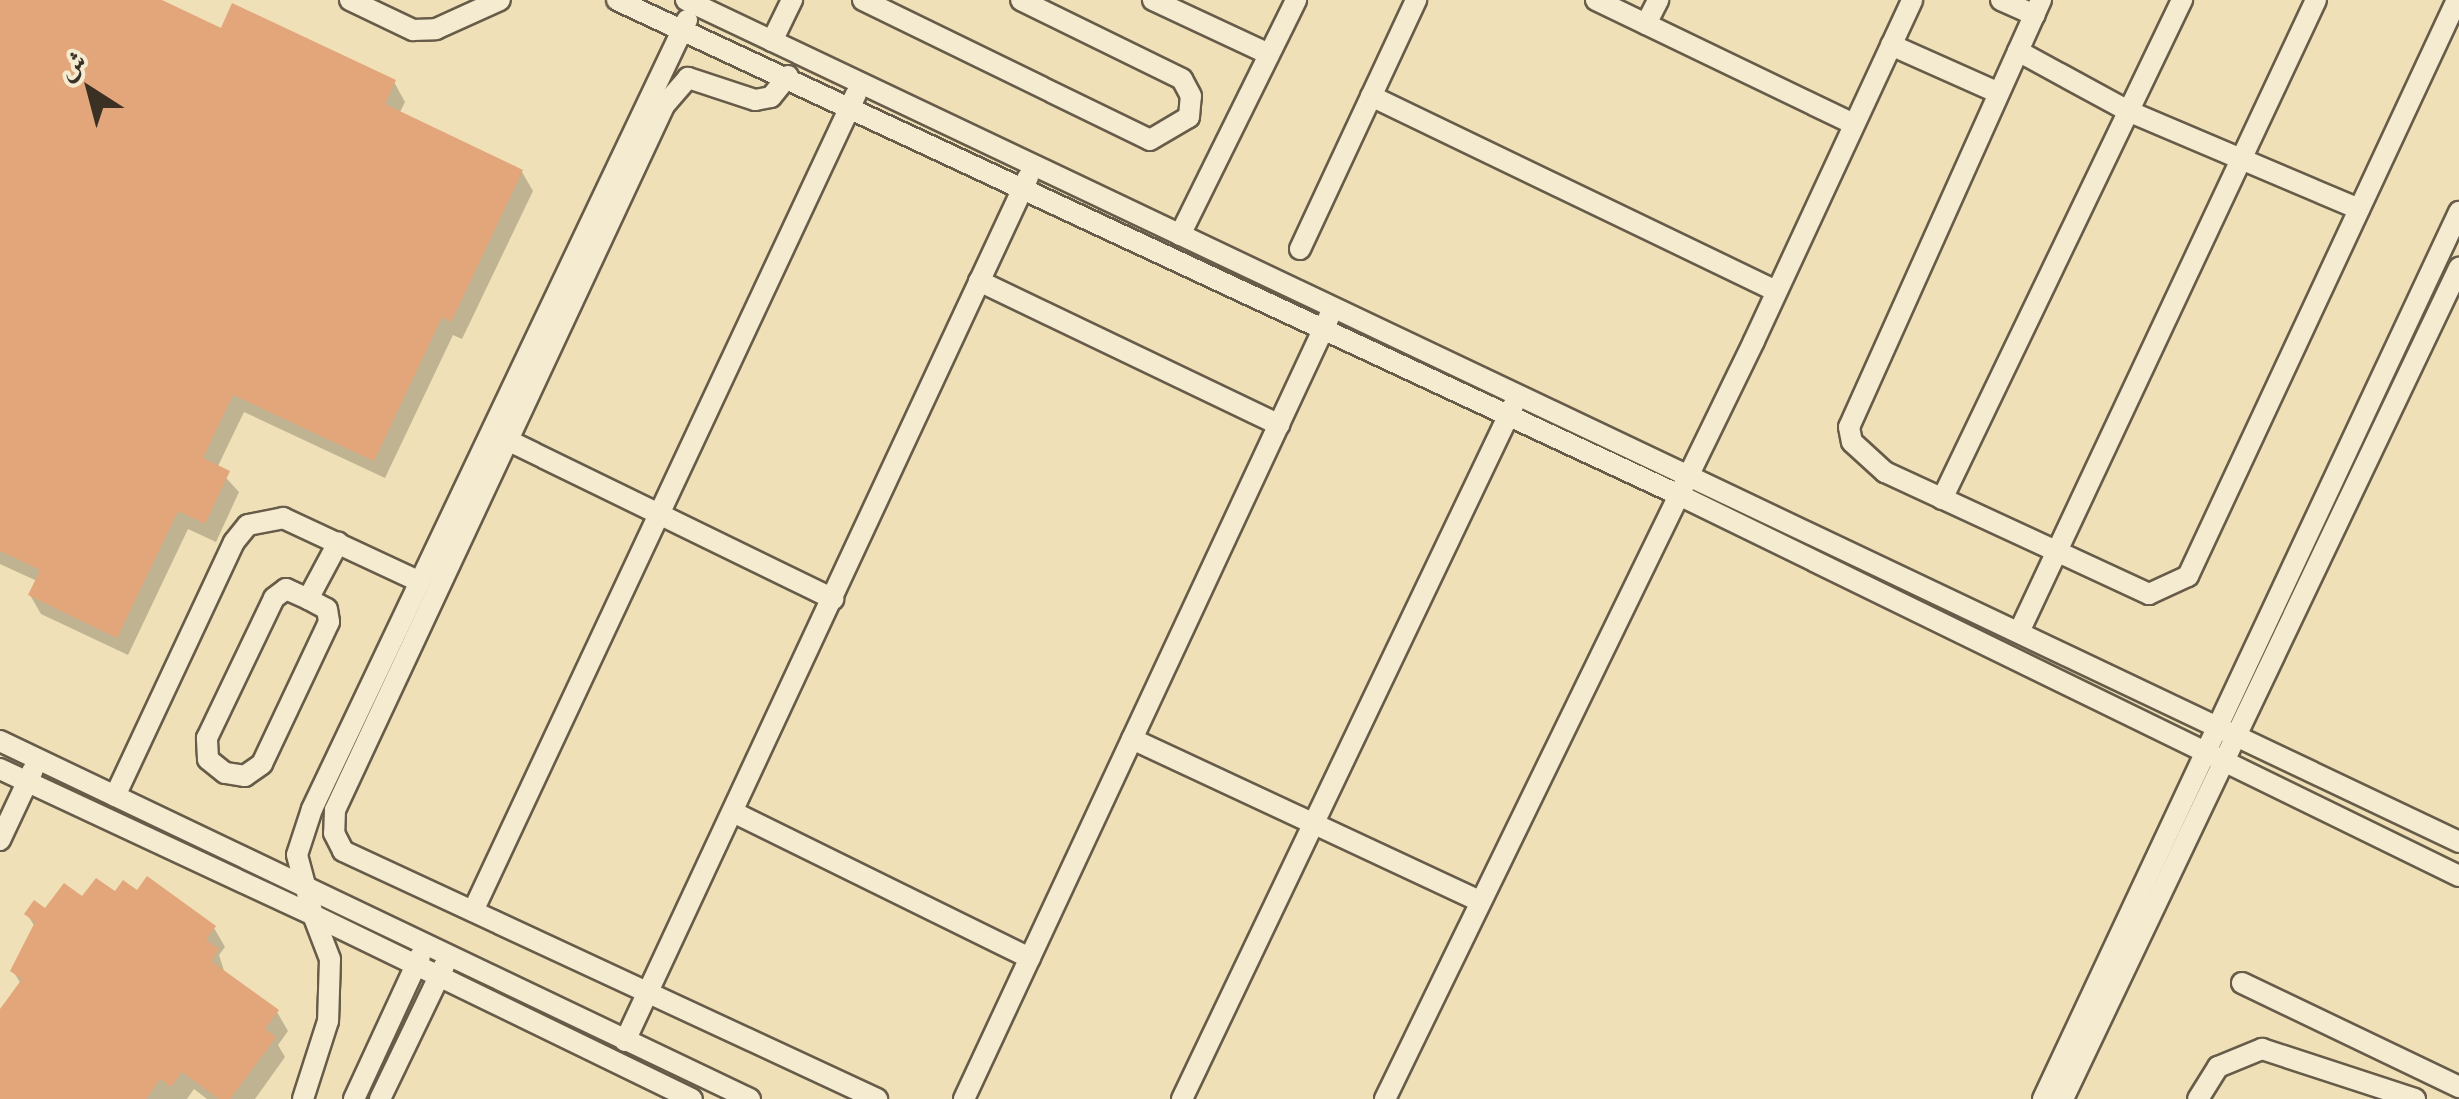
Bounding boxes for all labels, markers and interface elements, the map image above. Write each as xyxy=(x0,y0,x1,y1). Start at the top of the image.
north arrow xyxy=(40,40,140,140)
text: ش xyxy=(51,44,93,87)

